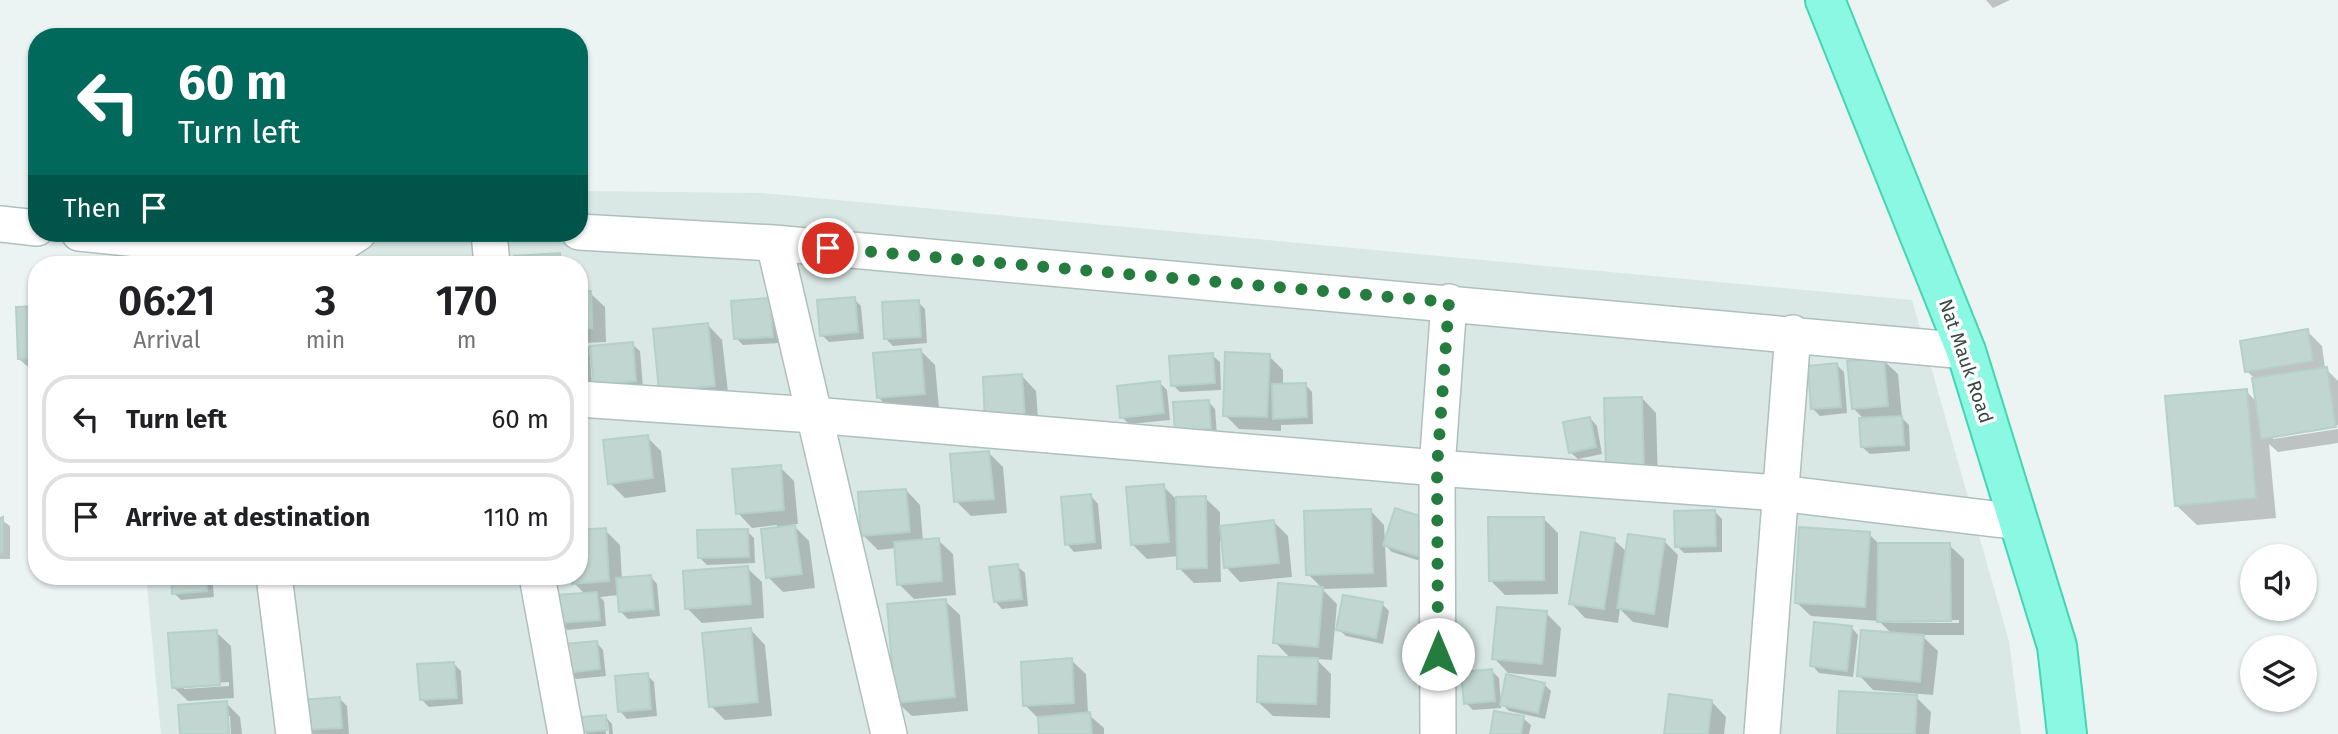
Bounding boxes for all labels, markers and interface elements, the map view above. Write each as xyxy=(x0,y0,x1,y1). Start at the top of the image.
text: 60 m xyxy=(178,53,287,112)
icon: left xyxy=(63,56,154,147)
text: Turn left xyxy=(178,113,300,151)
icon: arrive xyxy=(135,189,173,227)
text: Then xyxy=(63,193,121,224)
pin xyxy=(798,218,858,278)
icon: arrive xyxy=(809,229,847,267)
text: 06:21 xyxy=(118,276,216,326)
text: 3 xyxy=(315,276,336,326)
text: 170 xyxy=(435,276,498,326)
street label: Nat Mauk Road xyxy=(1934,296,1998,426)
text: Arrival xyxy=(133,326,201,354)
text: min xyxy=(306,326,345,354)
text: m xyxy=(457,326,477,354)
icon: left xyxy=(67,400,105,438)
text: Turn left xyxy=(126,404,227,435)
text: 60 m xyxy=(491,404,549,435)
icon: arrive xyxy=(67,498,105,536)
text: Arrive at destination xyxy=(126,502,370,533)
text: 110 m xyxy=(483,502,549,533)
map controls xyxy=(2240,544,2317,712)
button: sound xyxy=(2240,544,2317,621)
position arrow xyxy=(1401,617,1475,691)
button: layers xyxy=(2240,635,2317,712)

